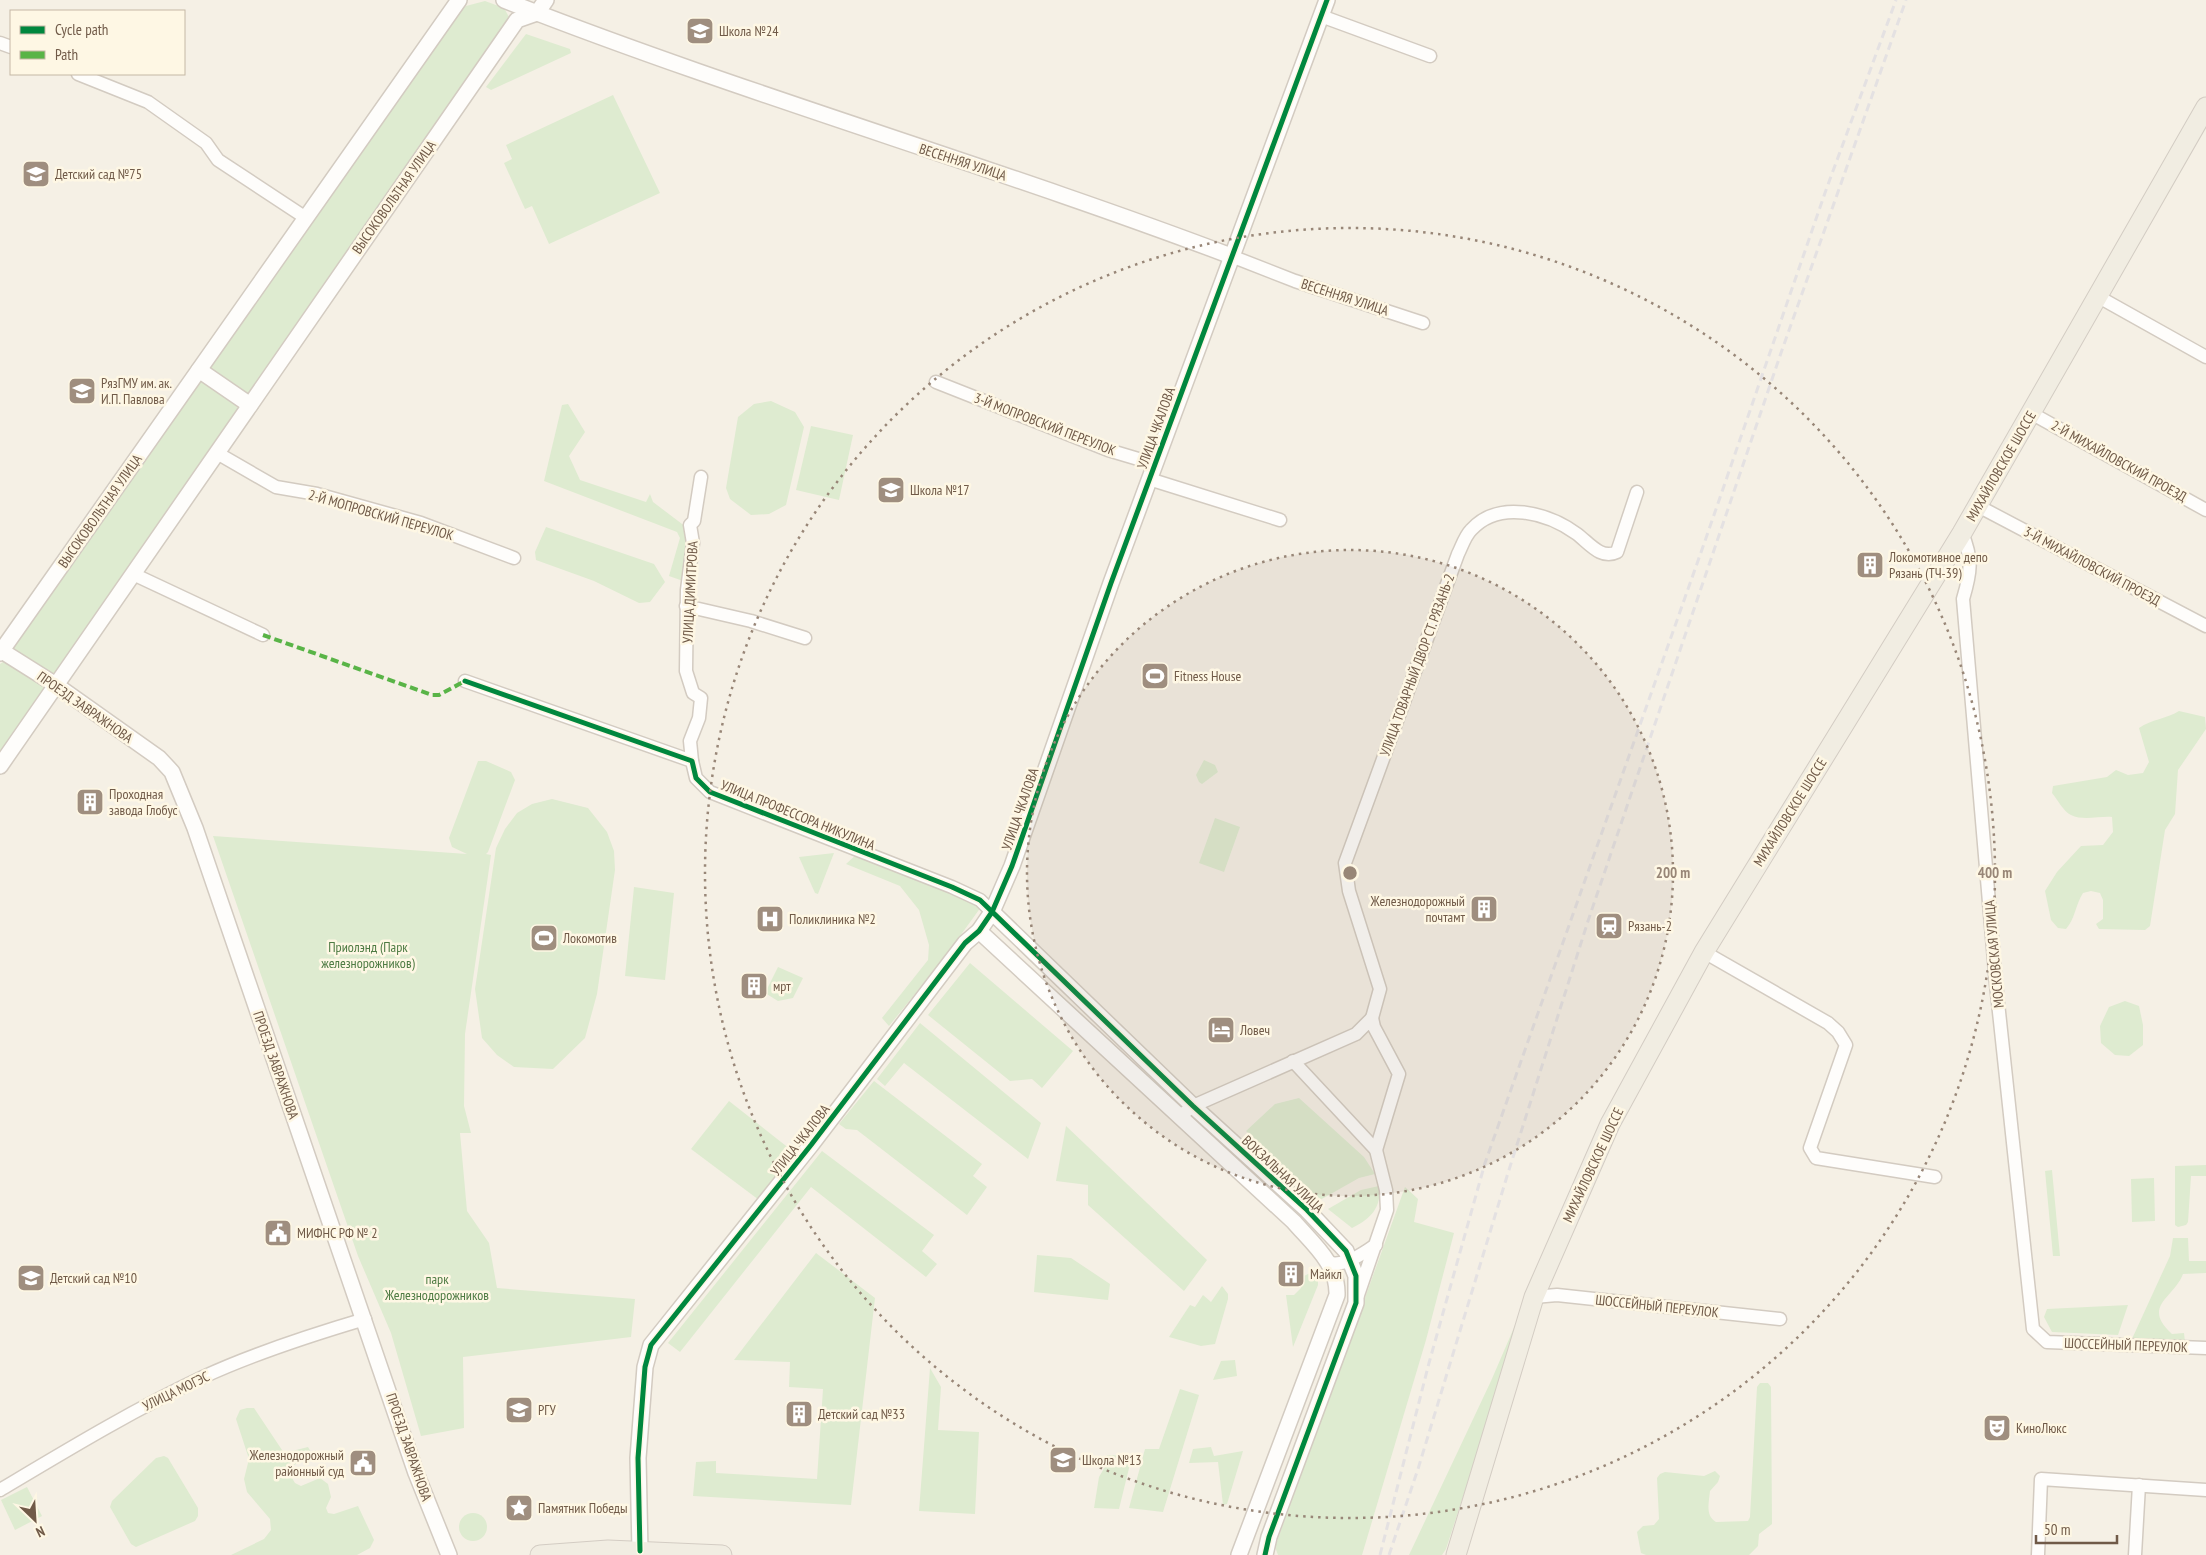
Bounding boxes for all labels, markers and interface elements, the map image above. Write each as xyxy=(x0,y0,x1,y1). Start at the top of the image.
legend xyxy=(10,10,185,75)
school or university icon: Школа №24 xyxy=(685,16,715,46)
text: Cycle path xyxy=(55,20,108,39)
place label: Школа №24 xyxy=(719,22,779,40)
text: Path xyxy=(55,45,78,64)
street label: ВЫСОКОВОЛЬТНАЯ УЛИЦА xyxy=(348,136,440,257)
street label: ВЕСЕННЯЯ УЛИЦА xyxy=(917,139,1009,185)
school or university icon: Детский сад №75 xyxy=(21,159,51,189)
place label: Детский сад №75 xyxy=(55,165,142,183)
street label: ВЕСЕННЯЯ УЛИЦА xyxy=(1299,274,1391,320)
place label: РязГМУ им. ак. И.П. Павлова xyxy=(101,374,172,408)
school or university icon: РязГМУ им. ак. И.П. Павлова xyxy=(67,376,97,406)
street label: УЛИЦА ЧКАЛОВА xyxy=(1133,384,1179,471)
street label: 3-Й МОПРОВСКИЙ ПЕРЕУЛОК xyxy=(972,389,1118,459)
street label: МИХАЙЛОВСКОЕ ШОССЕ xyxy=(1962,408,2040,524)
street label: 2-Й МИХАЙЛОВСКИЙ ПРОЕЗД xyxy=(2048,416,2190,506)
street label: ВЫСОКОВОЛЬТНАЯ УЛИЦА xyxy=(54,450,146,571)
school or university icon: Школа №17 xyxy=(876,475,906,505)
place label: Школа №17 xyxy=(910,481,970,499)
street label: 2-Й МОПРОВСКИЙ ПЕРЕУЛОК xyxy=(306,486,456,544)
street label: 3-Й МИХАЙЛОВСКИЙ ПРОЕЗД xyxy=(2021,522,2164,610)
street label: УЛИЦА ДИМИТРОВА xyxy=(678,540,702,644)
place label: Локомотивное депо Рязань (ТЧ-39) xyxy=(1888,548,1988,582)
building icon: Локомотивное депо Рязань (ТЧ-39) xyxy=(1855,550,1885,580)
street label: УЛИЦА ТОВАРНЫЙ ДВОР СТ. РЯЗАНЬ-2 xyxy=(1376,571,1458,759)
sports icon: Fitness House xyxy=(1140,661,1170,691)
street label: ПРОЕЗД ЗАВРАЖНОВА xyxy=(34,667,137,747)
place label: Fitness House xyxy=(1174,667,1241,685)
street label: МИХАЙЛОВСКОЕ ШОССЕ xyxy=(1749,754,1831,870)
street label: УЛИЦА ЧКАЛОВА xyxy=(998,765,1043,853)
street label: УЛИЦА ПРОФЕССОРА НИКУЛИНА xyxy=(718,776,878,854)
place label: Проходная завода Глобус xyxy=(109,785,178,819)
building icon: Проходная завода Глобус xyxy=(75,787,105,817)
text: 200 m xyxy=(1656,863,1690,882)
text: 400 m xyxy=(1978,863,2012,882)
centre of rings xyxy=(1341,864,1359,882)
place label: Железнодорожный почтамт xyxy=(1370,892,1466,926)
building icon: Железнодорожный почтамт xyxy=(1469,894,1499,924)
street label: МОСКОВСКАЯ УЛИЦА xyxy=(1980,899,2008,1009)
hospital icon: Поликлиника №2 xyxy=(755,904,785,934)
place label: Поликлиника №2 xyxy=(789,910,876,928)
station icon: Рязань-2 xyxy=(1594,911,1624,941)
place label: Рязань-2 xyxy=(1628,917,1672,935)
sports icon: Локомотив xyxy=(529,923,559,953)
place label: Локомотив xyxy=(562,929,617,947)
park label: Приолэнд (Парк железнорожников) xyxy=(321,938,416,972)
building icon: мрт xyxy=(739,971,769,1001)
place label: мрт xyxy=(773,977,791,995)
street label: ПРОЕЗД ЗАВРАЖНОВА xyxy=(249,1009,303,1122)
hotel icon: Ловеч xyxy=(1206,1015,1236,1045)
place label: Ловеч xyxy=(1239,1021,1270,1039)
street label: УЛИЦА ЧКАЛОВА xyxy=(766,1100,834,1179)
street label: МИХАЙЛОВСКОЕ ШОССЕ xyxy=(1559,1105,1627,1225)
street label: ВОКЗАЛЬНАЯ УЛИЦА xyxy=(1238,1131,1328,1217)
public building icon: МИФНС РФ № 2 xyxy=(263,1218,293,1248)
place label: МИФНС РФ № 2 xyxy=(297,1224,378,1242)
building icon: Майкл xyxy=(1276,1259,1306,1289)
school or university icon: Детский сад №10 xyxy=(16,1263,46,1293)
place label: Майкл xyxy=(1310,1265,1342,1283)
place label: Детский сад №10 xyxy=(50,1269,137,1287)
park label: парк Железнодорожников xyxy=(384,1270,489,1304)
street label: ШОССЕЙНЫЙ ПЕРЕУЛОК xyxy=(1594,1291,1720,1321)
street label: ШОССЕЙНЫЙ ПЕРЕУЛОК xyxy=(2064,1334,2188,1356)
street label: УЛИЦА МОГЭС xyxy=(140,1367,213,1415)
street label: ПРОЕЗД ЗАВРАЖНОВА xyxy=(382,1391,436,1504)
school or university icon: РГУ xyxy=(504,1395,534,1425)
building icon: Детский сад №33 xyxy=(784,1399,814,1429)
place label: РГУ xyxy=(538,1401,556,1419)
place label: Детский сад №33 xyxy=(818,1405,905,1423)
theatre icon: КиноЛюкс xyxy=(1982,1413,2012,1443)
place label: КиноЛюкс xyxy=(2016,1419,2067,1437)
school or university icon: Школа №13 xyxy=(1048,1445,1078,1475)
place label: Железнодорожный районный суд xyxy=(249,1446,344,1480)
public building icon: Железнодорожный районный суд xyxy=(348,1448,378,1478)
place label: Школа №13 xyxy=(1082,1451,1142,1469)
place icon: Памятник Победы xyxy=(504,1493,534,1523)
north arrow xyxy=(10,1495,60,1545)
place label: Памятник Победы xyxy=(538,1499,627,1517)
scale bar xyxy=(2036,1512,2117,1544)
text: 50 m xyxy=(2044,1520,2070,1539)
text: N xyxy=(33,1522,48,1542)

